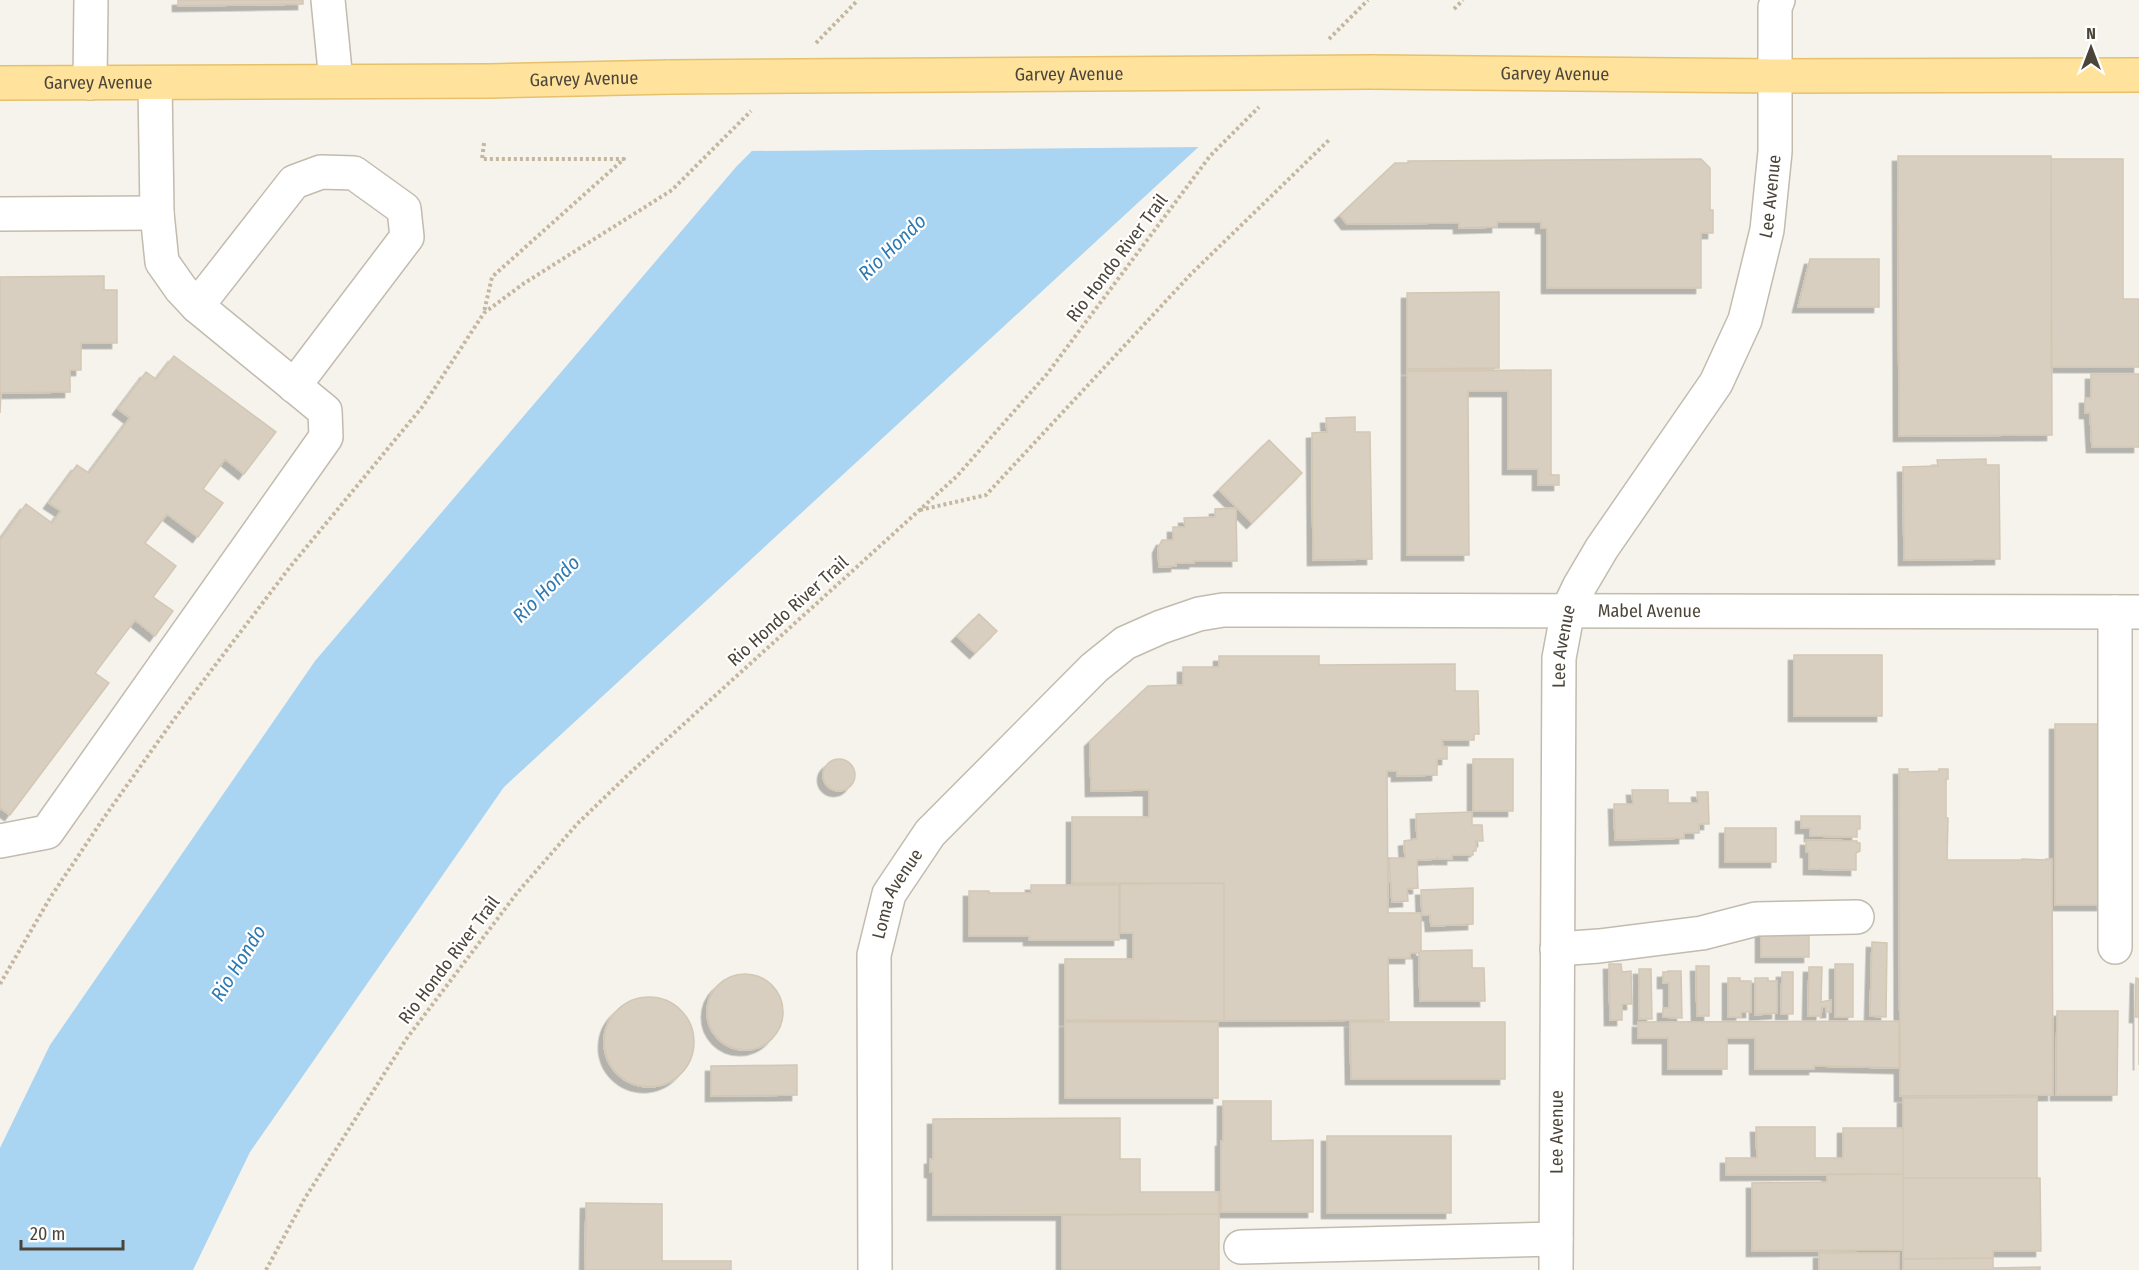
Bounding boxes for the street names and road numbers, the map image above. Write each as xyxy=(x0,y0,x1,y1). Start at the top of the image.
street label: Garvey Avenue xyxy=(1501,62,1610,85)
street label: Garvey Avenue xyxy=(1015,63,1123,86)
street label: Garvey Avenue xyxy=(529,67,639,91)
street label: Garvey Avenue xyxy=(44,71,152,94)
street label: Lee Avenue xyxy=(1754,153,1786,240)
street label: Rio Hondo River Trail xyxy=(1062,189,1172,326)
street label: Rio Hondo River Trail xyxy=(723,551,853,671)
street label: Mabel Avenue xyxy=(1598,600,1701,622)
street label: Lee Avenue xyxy=(1548,601,1580,688)
street label: Loma Avenue xyxy=(867,844,927,941)
street label: Rio Hondo River Trail xyxy=(394,891,504,1028)
street label: Lee Avenue xyxy=(1545,1090,1568,1174)

